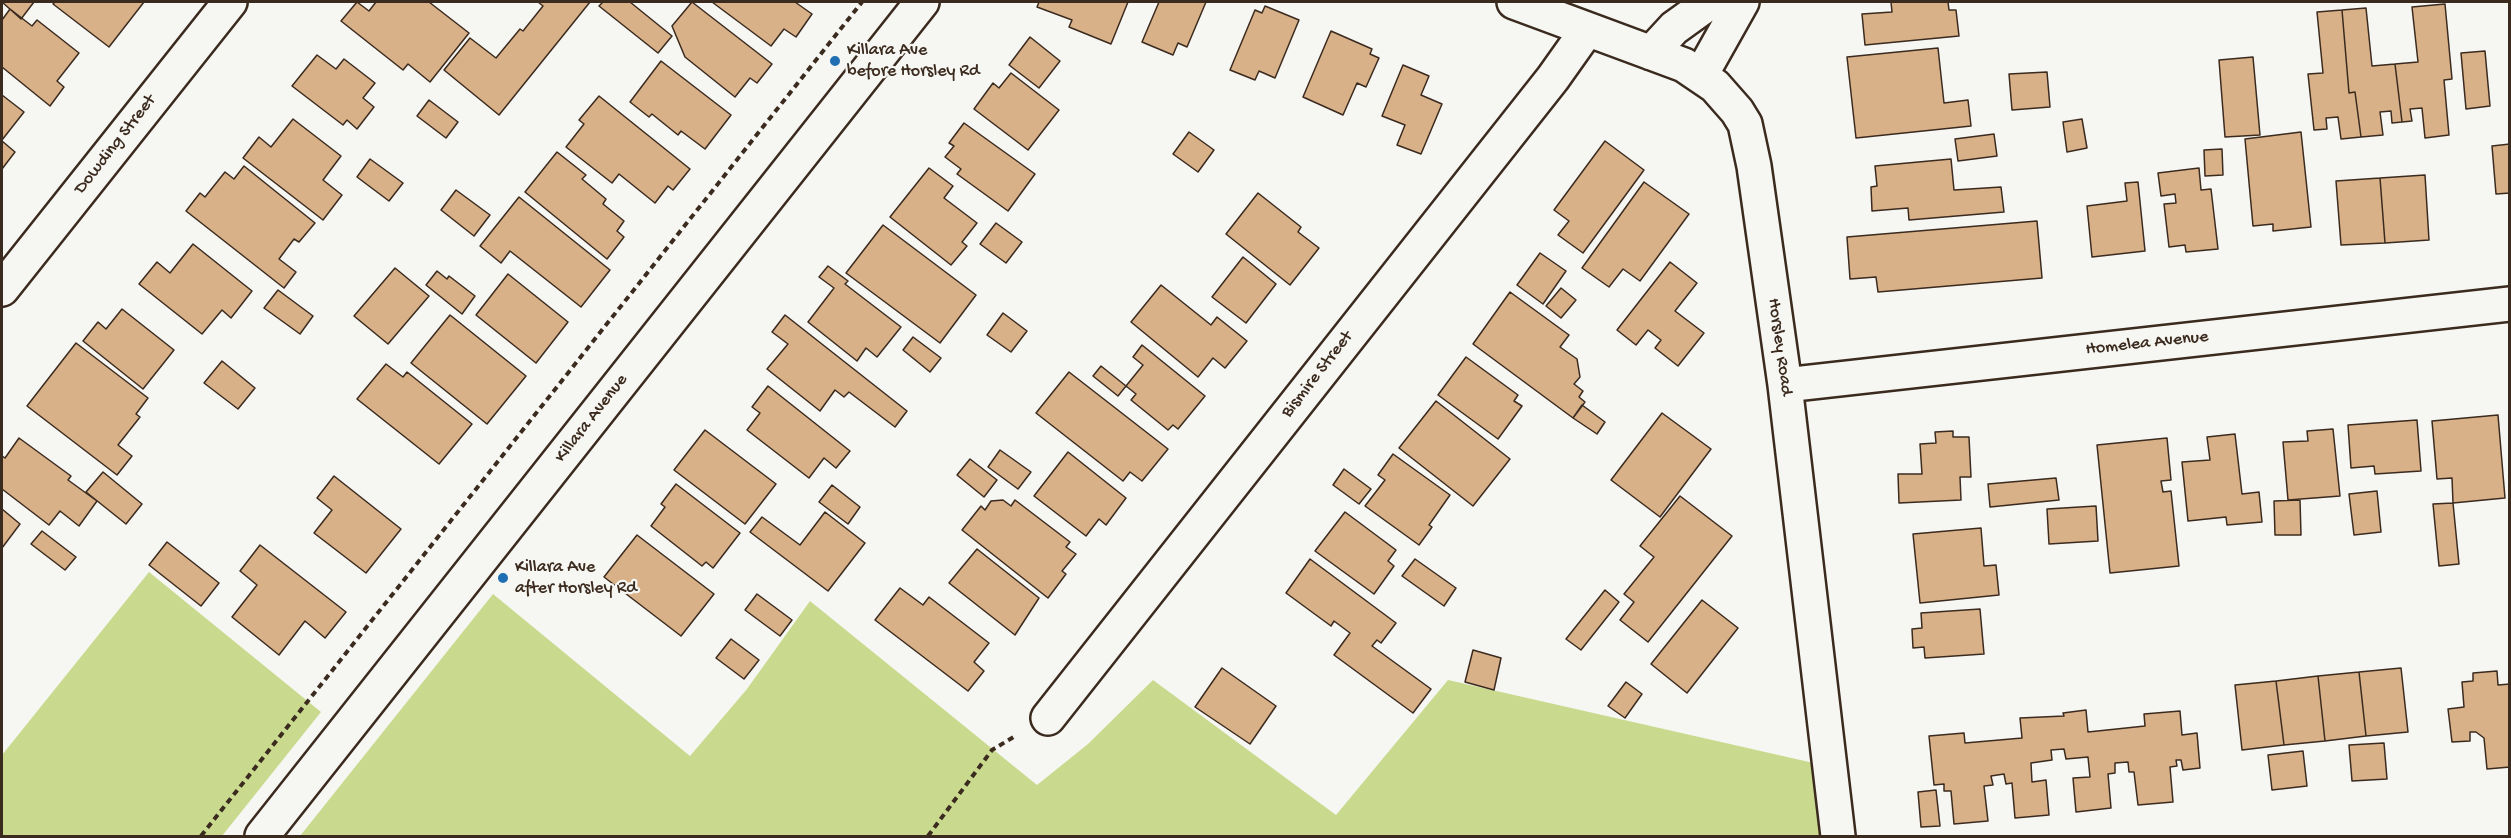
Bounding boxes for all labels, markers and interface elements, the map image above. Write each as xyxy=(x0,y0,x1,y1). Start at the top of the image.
place label: Killara Ave before Horsley Rd xyxy=(847,40,980,82)
marker: Killara Ave before Horsley Rd xyxy=(828,54,842,68)
street label: Dowding Street xyxy=(70,91,162,199)
street label: Horsley Road xyxy=(1761,297,1797,397)
street label: Bismire Street xyxy=(1277,327,1359,423)
street label: Homelea Avenue xyxy=(2085,327,2209,361)
street label: Killara Avenue xyxy=(551,370,633,468)
place label: Killara Ave after Horsley Rd xyxy=(515,557,637,600)
marker: Killara Ave after Horsley Rd xyxy=(496,571,510,585)

